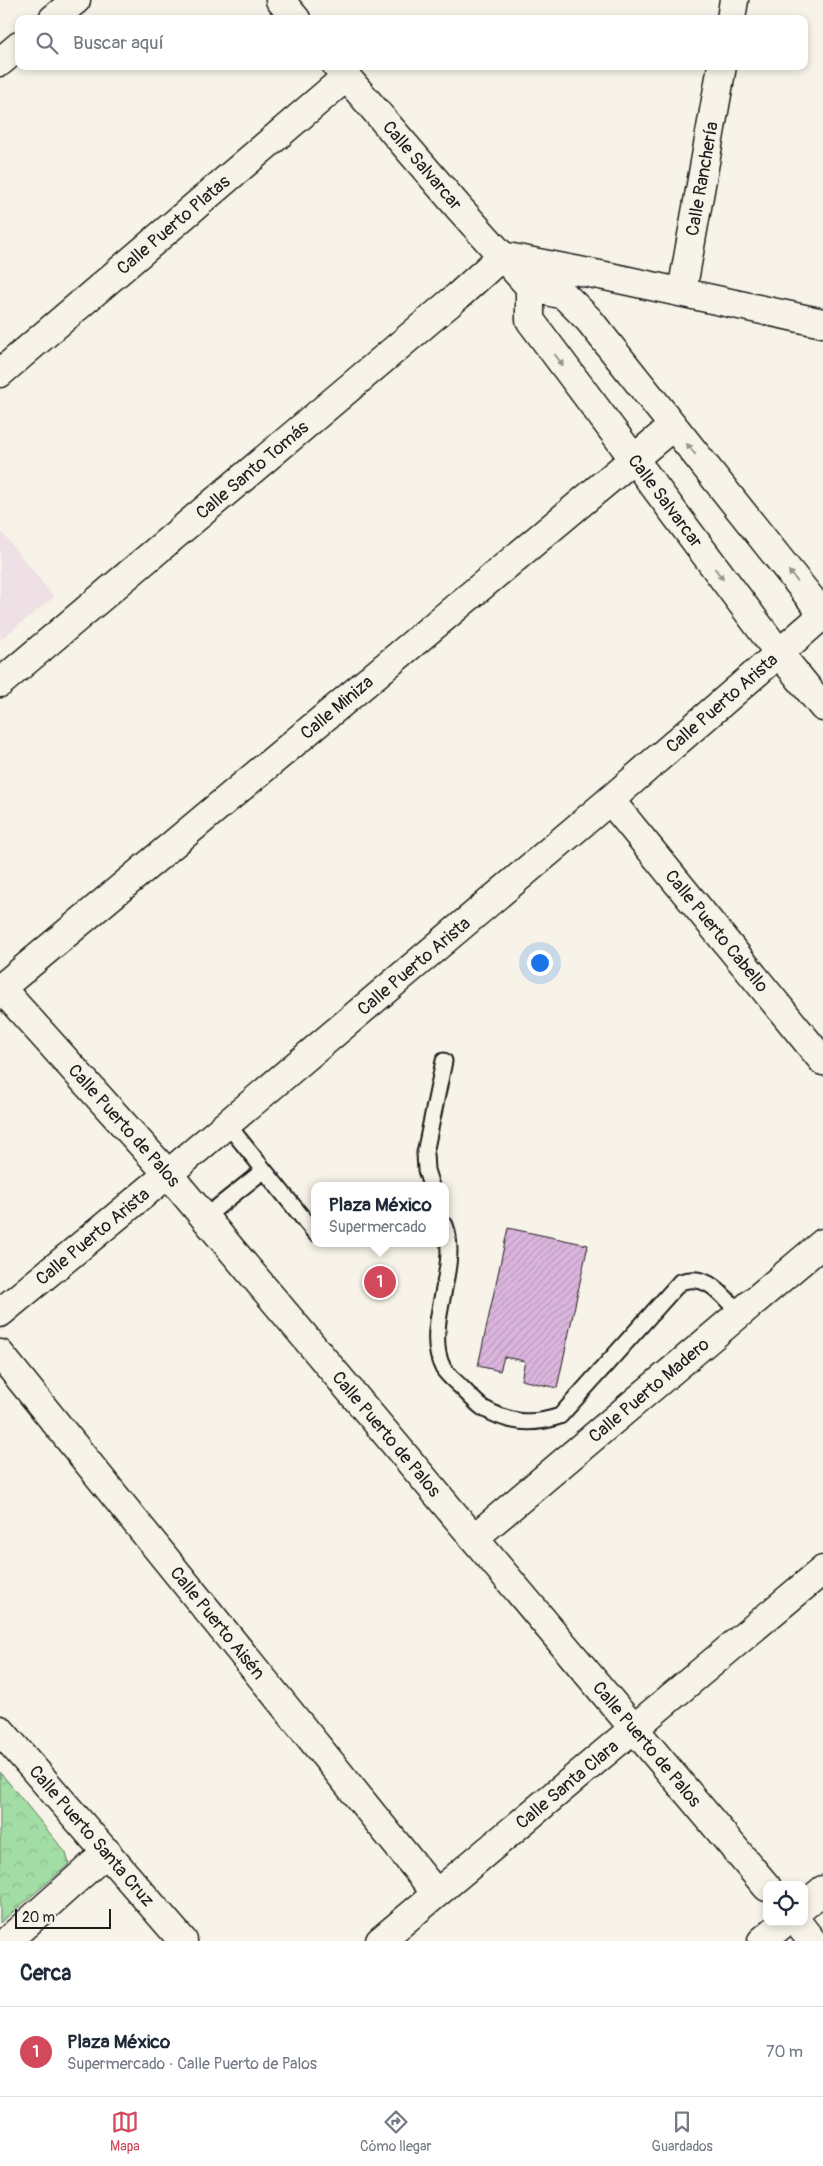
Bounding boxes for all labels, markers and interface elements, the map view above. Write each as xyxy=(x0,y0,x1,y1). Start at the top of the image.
search box xyxy=(15,15,808,70)
icon: search xyxy=(33,29,61,57)
text: Buscar aquí xyxy=(73,31,164,55)
street label: Calle Salvarcar xyxy=(378,116,468,215)
street label: Calle Ranchería xyxy=(681,120,723,238)
street label: Calle Puerto Platas xyxy=(112,170,235,280)
one-way arrow xyxy=(554,353,564,367)
street label: Calle Santo Tomás xyxy=(191,416,313,524)
one-way arrow xyxy=(686,443,697,456)
street label: Calle Salvarcar xyxy=(623,450,708,553)
one-way arrow xyxy=(714,567,725,580)
one-way arrow xyxy=(787,570,798,583)
street label: Calle Puerto Arista xyxy=(661,648,782,758)
street label: Calle Miniza xyxy=(296,670,378,744)
street label: Calle Puerto Cabello xyxy=(660,865,774,997)
street label: Calle Puerto Arista xyxy=(353,912,475,1020)
your location xyxy=(527,950,553,976)
street label: Calle Puerto de Palos xyxy=(63,1059,185,1192)
popup xyxy=(311,1182,449,1247)
street label: Calle Puerto Arista xyxy=(31,1183,154,1290)
text: Plaza México xyxy=(328,1193,432,1217)
text: Supermercado xyxy=(328,1217,426,1237)
pin: 1 xyxy=(364,1263,396,1301)
street label: Calle Puerto Madero xyxy=(584,1332,714,1448)
street label: Calle Puerto de Palos xyxy=(327,1366,446,1502)
street label: Calle Puerto Aisén xyxy=(165,1562,270,1684)
street label: Calle Puerto de Palos xyxy=(588,1676,706,1812)
street label: Calle Santa Clara xyxy=(511,1735,623,1834)
street label: Calle Puerto Santa Cruz xyxy=(24,1760,159,1911)
map controls xyxy=(763,1881,808,1926)
button: locate xyxy=(763,1881,808,1926)
scale bar xyxy=(15,1906,111,1929)
text: 20 m xyxy=(22,1909,55,1926)
text: Cerca xyxy=(20,1960,71,1987)
text: Plaza México xyxy=(67,2030,170,2054)
text: 1 xyxy=(33,2042,39,2062)
text: 70 m xyxy=(766,2042,803,2062)
text: Supermercado · Calle Puerto de Palos xyxy=(67,2054,317,2074)
tab: Mapa xyxy=(110,2108,140,2155)
tab: Cómo llegar xyxy=(360,2108,431,2155)
tab: Guardados xyxy=(652,2108,713,2155)

